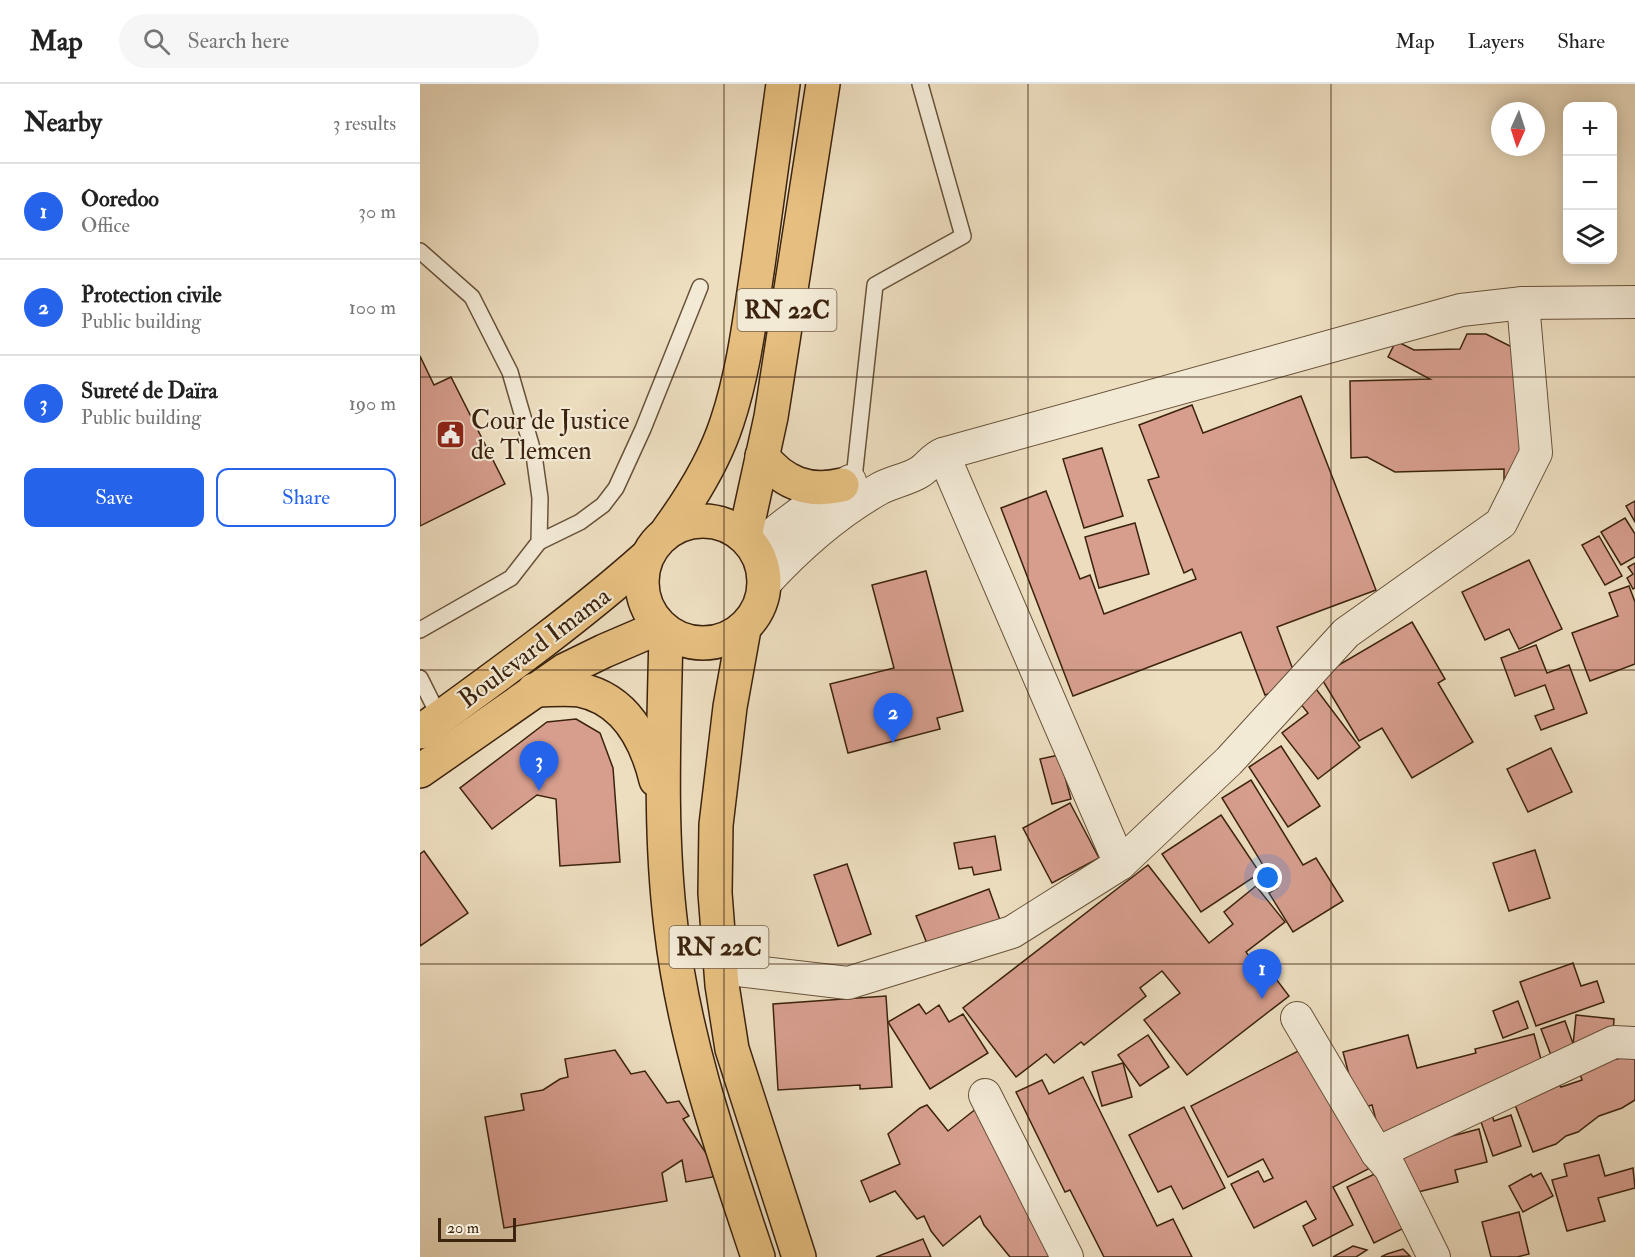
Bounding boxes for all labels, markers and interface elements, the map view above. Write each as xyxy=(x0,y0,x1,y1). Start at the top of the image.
search box xyxy=(119,14,539,68)
text: Map xyxy=(30,24,83,59)
icon: search xyxy=(140,25,173,58)
text: Search here xyxy=(188,27,289,55)
text: Map xyxy=(1395,28,1435,55)
text: Layers xyxy=(1468,28,1524,55)
text: Share xyxy=(1557,28,1605,55)
north arrow xyxy=(1491,102,1545,156)
map controls xyxy=(1563,102,1617,264)
button: + xyxy=(1563,102,1617,156)
text: Nearby xyxy=(24,107,102,139)
text: 3 results xyxy=(333,111,396,136)
button: − xyxy=(1563,156,1617,210)
text: Ooredoo xyxy=(81,185,159,213)
text: 1 xyxy=(40,199,47,224)
text: 30 m xyxy=(358,199,396,224)
button: layers xyxy=(1563,210,1617,264)
text: Office xyxy=(81,213,130,238)
text: Protection civile xyxy=(81,281,222,309)
road number: RN 22C xyxy=(738,289,836,331)
text: 2 xyxy=(38,295,49,320)
text: 100 m xyxy=(349,295,396,320)
text: Public building xyxy=(81,309,201,334)
text: Sureté de Daïra xyxy=(81,377,218,405)
text: 3 xyxy=(40,391,47,416)
text: 190 m xyxy=(349,391,396,416)
text: Public building xyxy=(81,405,201,430)
place label: Cour de Justice de Tlemcen xyxy=(471,405,629,467)
public building icon: Cour de Justice de Tlemcen xyxy=(434,419,466,451)
button: Save xyxy=(24,468,204,527)
button: Share xyxy=(216,468,396,527)
street label: Boulevard Imama xyxy=(452,580,617,715)
pin: 2 xyxy=(874,694,912,743)
pin: 3 xyxy=(520,742,558,791)
your location xyxy=(1253,863,1282,892)
road number: RN 22C xyxy=(670,926,768,968)
pin: 1 xyxy=(1242,950,1282,999)
scale bar xyxy=(438,1215,516,1242)
text: 20 m xyxy=(447,1218,479,1238)

